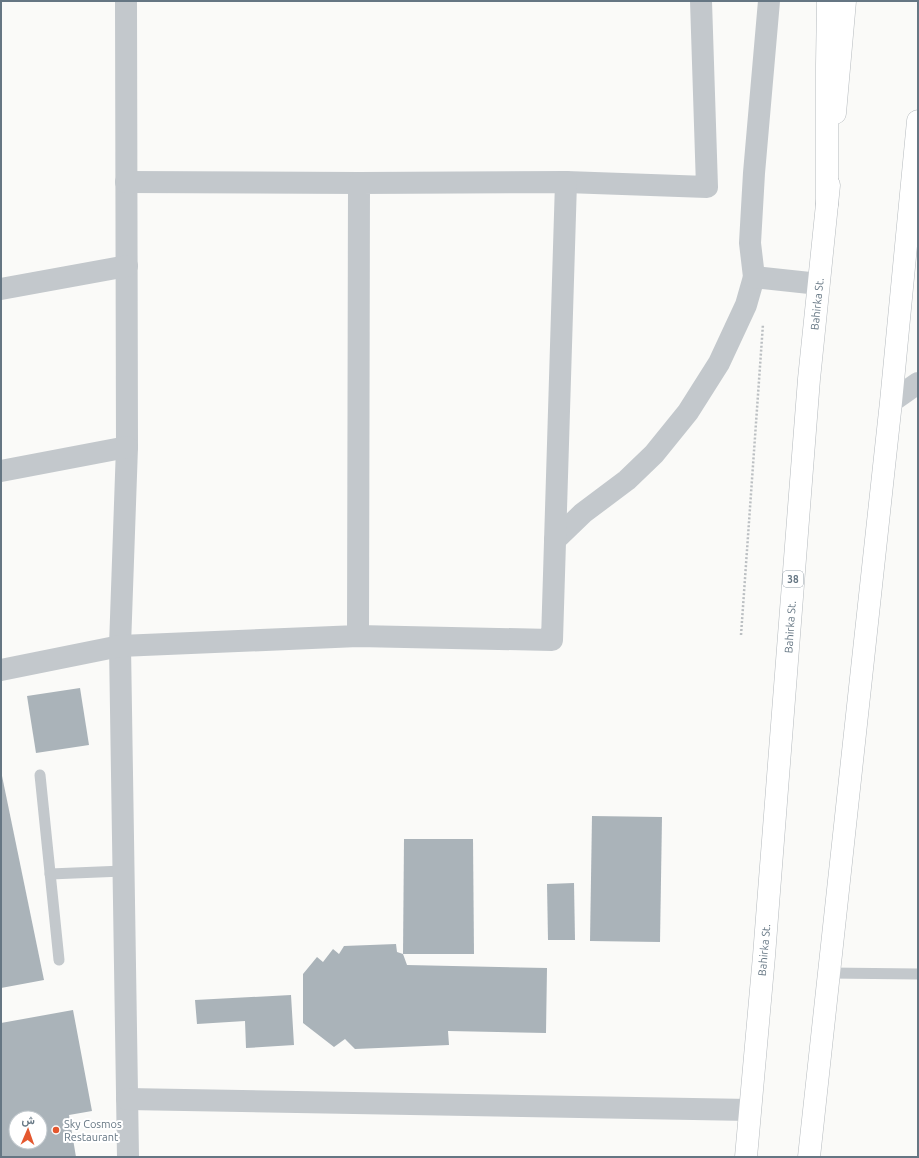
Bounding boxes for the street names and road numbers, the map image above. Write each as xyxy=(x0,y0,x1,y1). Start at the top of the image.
street label: Bahirka St. xyxy=(808,277,826,331)
road number: 38 xyxy=(783,571,803,587)
street label: Bahirka St. xyxy=(782,600,798,654)
street label: Bahirka St. xyxy=(756,923,772,977)

